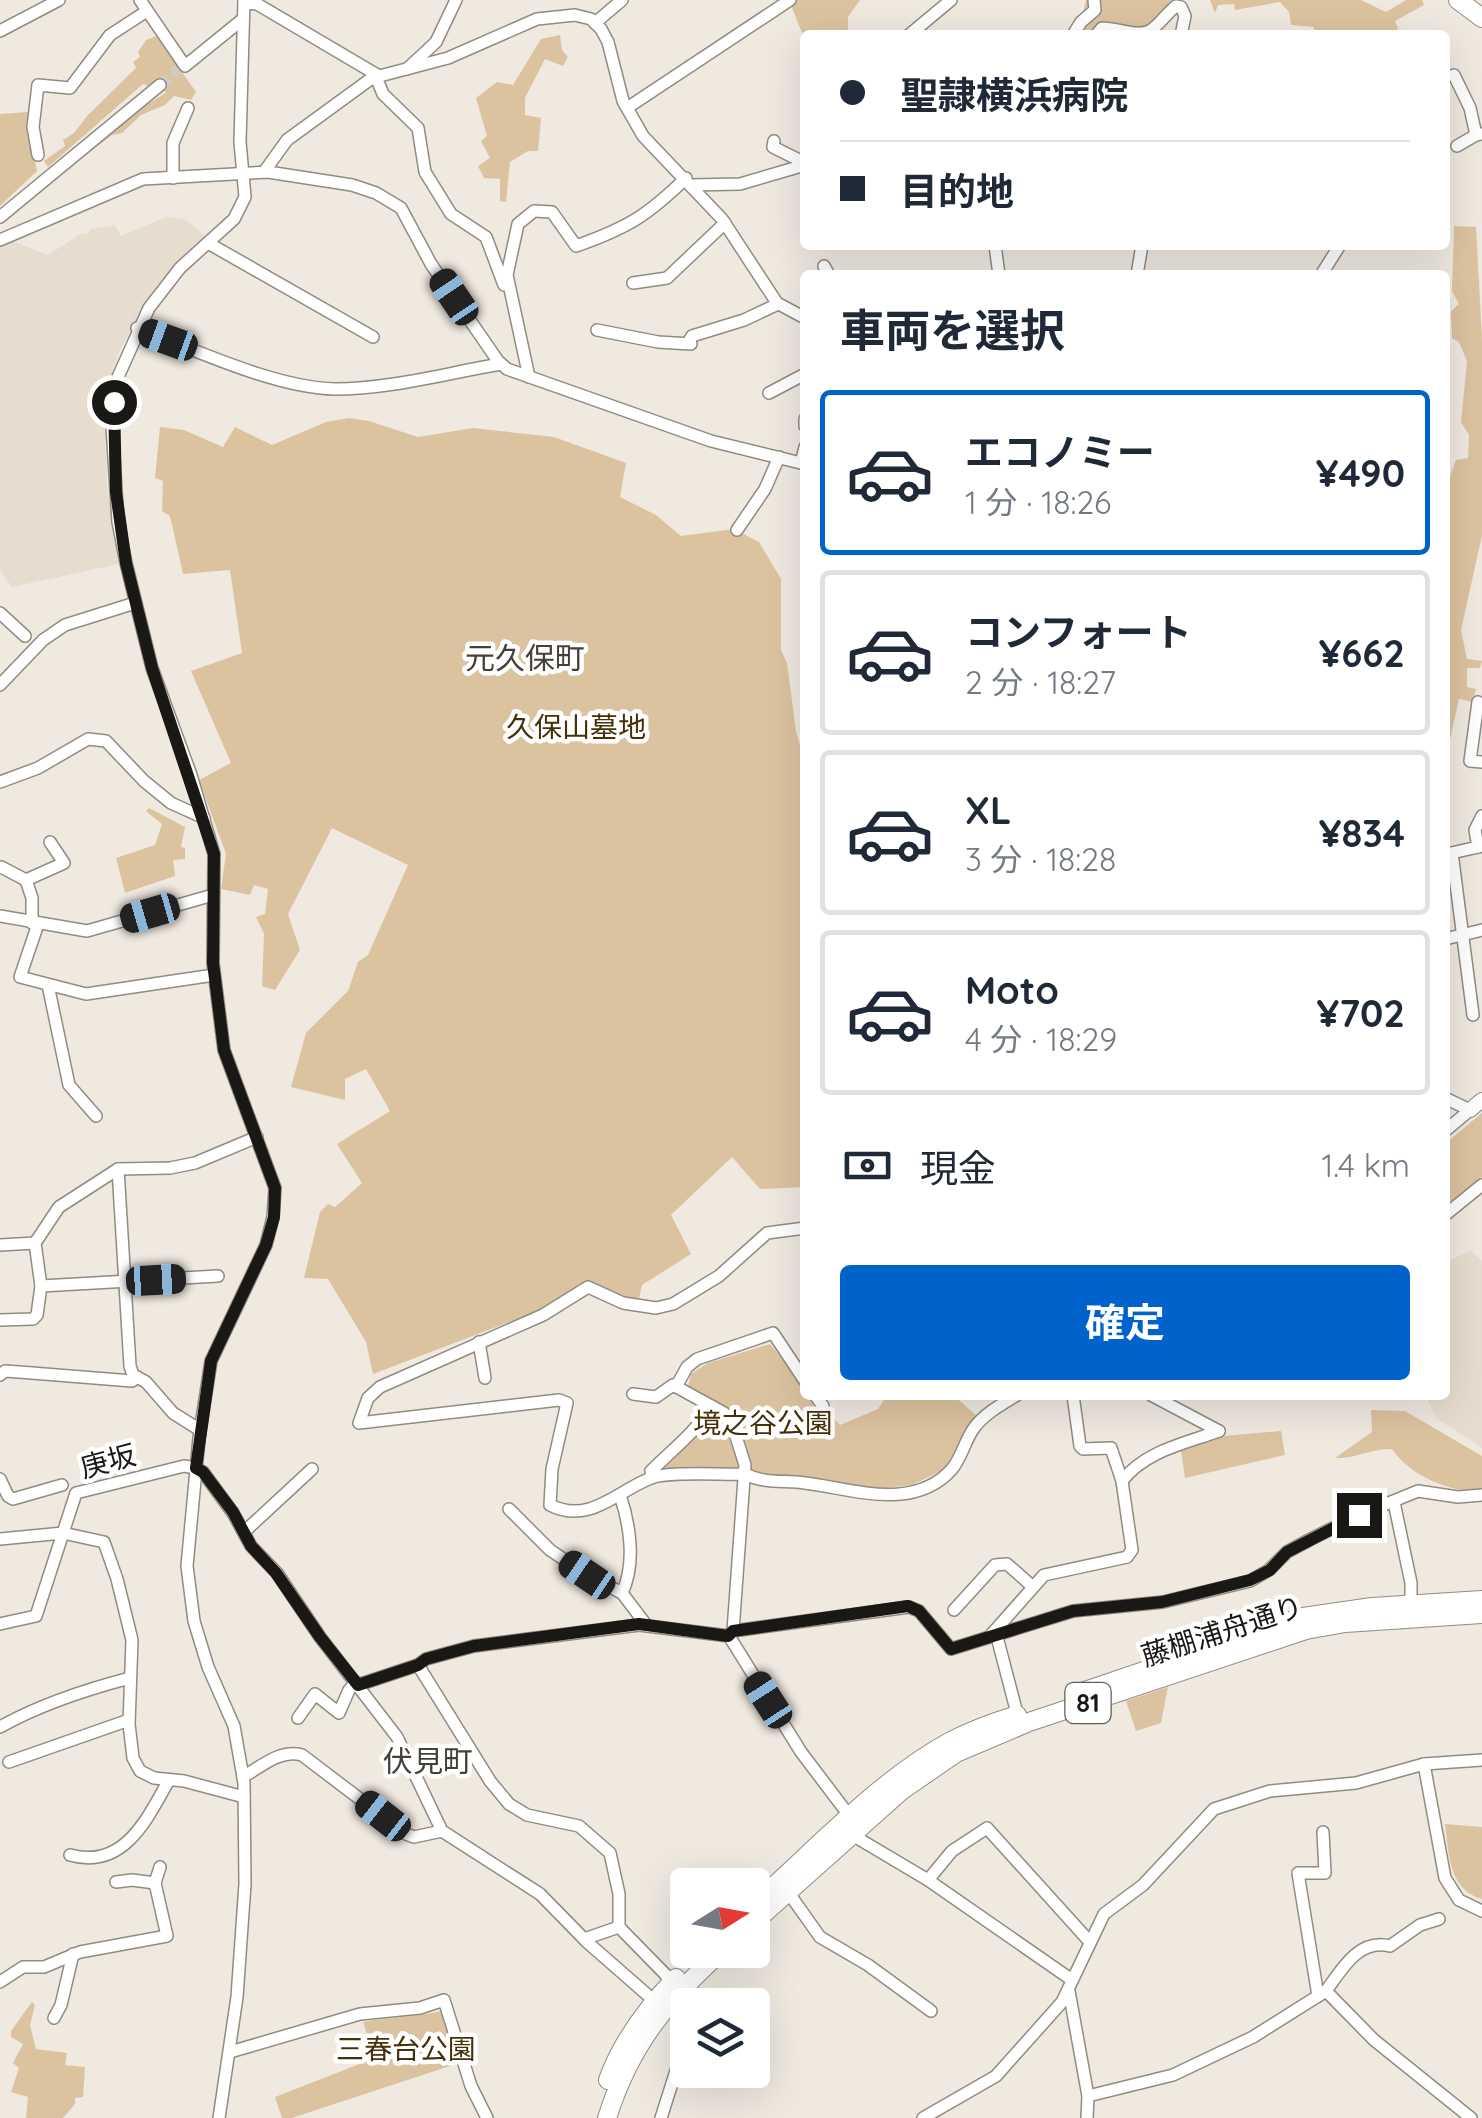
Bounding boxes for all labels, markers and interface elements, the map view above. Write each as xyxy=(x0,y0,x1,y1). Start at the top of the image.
text: 聖隷横浜病院 xyxy=(900,71,1128,119)
text: 目的地 xyxy=(900,167,1014,215)
car xyxy=(425,264,483,330)
text: 車両を選択 xyxy=(840,302,1065,358)
car xyxy=(135,316,201,364)
route start xyxy=(92,380,137,425)
icon: car xyxy=(845,428,935,518)
text: エコノミー xyxy=(965,428,1155,476)
text: ¥490 xyxy=(1316,449,1405,497)
text: 1 分 · 18:26 xyxy=(965,482,1111,522)
icon: car xyxy=(845,608,935,698)
text: コンフォート xyxy=(965,608,1192,656)
text: ¥662 xyxy=(1319,629,1405,677)
district label: 元久保町 xyxy=(465,639,585,677)
text: 2 分 · 18:27 xyxy=(965,662,1116,702)
park label: 久保山墓地 xyxy=(506,709,646,744)
text: XL xyxy=(965,786,1011,834)
icon: car xyxy=(845,788,935,878)
text: ¥834 xyxy=(1319,809,1405,857)
text: 3 分 · 18:28 xyxy=(965,839,1116,879)
car xyxy=(117,890,183,936)
text: Moto xyxy=(965,966,1059,1014)
icon: car xyxy=(845,968,935,1058)
text: ¥702 xyxy=(1317,989,1405,1037)
text: 4 分 · 18:29 xyxy=(965,1019,1117,1059)
icon: cash xyxy=(840,1138,895,1193)
text: 現金 xyxy=(920,1144,996,1192)
text: 1.4 km xyxy=(1321,1145,1410,1185)
car xyxy=(125,1263,187,1297)
button: 確定 xyxy=(840,1265,1410,1380)
park label: 境之谷公園 xyxy=(693,1405,833,1440)
street label: 庚坂 xyxy=(76,1436,139,1485)
route end xyxy=(1337,1493,1382,1538)
car xyxy=(554,1546,620,1604)
street label: 藤棚浦舟通り xyxy=(1137,1588,1307,1673)
car xyxy=(739,1667,797,1733)
road number: 81 xyxy=(1066,1683,1110,1723)
district label: 伏見町 xyxy=(383,1742,473,1780)
car xyxy=(350,1786,416,1846)
north arrow xyxy=(670,1868,770,1968)
map controls xyxy=(670,1868,770,2088)
button: layers xyxy=(670,1988,770,2088)
park label: 三春台公園 xyxy=(336,2031,476,2066)

